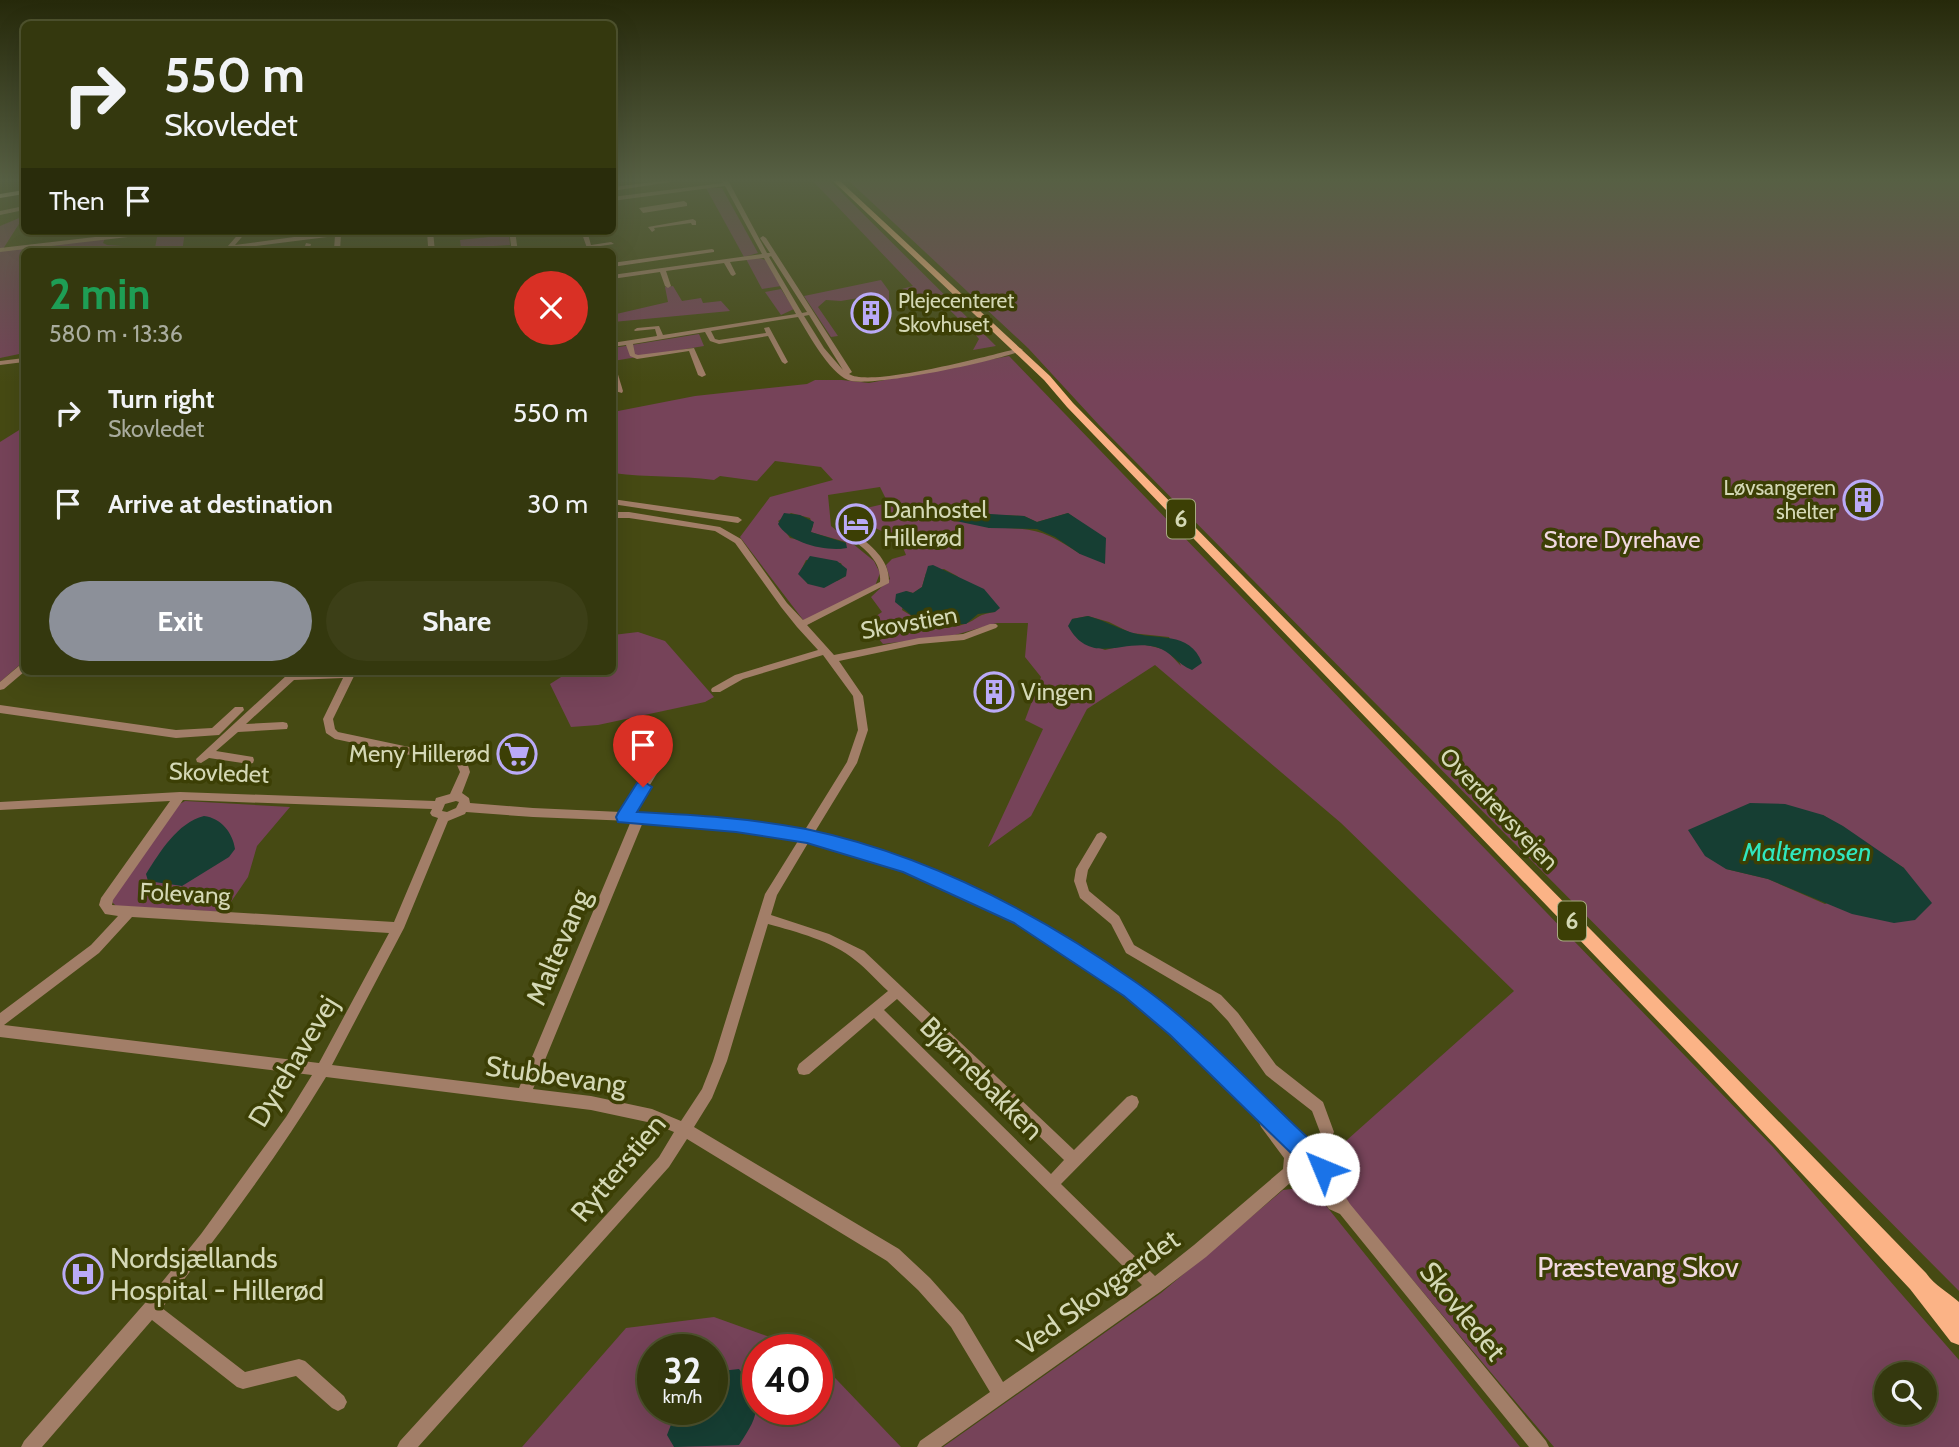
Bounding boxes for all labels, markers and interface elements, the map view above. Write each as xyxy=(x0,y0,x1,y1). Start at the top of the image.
text: 550 m xyxy=(164,45,305,104)
icon: right xyxy=(49,49,140,140)
text: Skovledet xyxy=(164,105,298,144)
icon: arrive xyxy=(119,182,157,220)
text: Then xyxy=(49,185,105,217)
text: 2 min xyxy=(49,268,150,320)
button: close xyxy=(514,271,588,345)
place label: Plejecenteret Skovhuset xyxy=(898,288,1014,337)
building icon: Plejecenteret Skovhuset xyxy=(850,292,892,334)
text: 580 m · 13:36 xyxy=(49,320,183,348)
text: Turn right xyxy=(108,383,214,415)
icon: right xyxy=(49,394,87,432)
text: 550 m xyxy=(513,397,588,429)
text: Skovledet xyxy=(108,415,204,443)
place label: Løvsangeren shelter xyxy=(1724,475,1836,524)
building icon: Løvsangeren shelter xyxy=(1842,479,1884,521)
icon: arrive xyxy=(49,485,87,523)
text: Arrive at destination xyxy=(108,488,333,520)
text: 30 m xyxy=(527,488,588,520)
place label: Danhostel Hillerød xyxy=(883,495,988,552)
road number: 6 xyxy=(1167,499,1195,538)
hotel icon: Danhostel Hillerød xyxy=(835,503,877,545)
park label: Store Dyrehave xyxy=(1544,525,1700,554)
button: Exit xyxy=(49,581,312,661)
button: Share xyxy=(326,581,588,661)
street label: Skovstien xyxy=(858,600,959,645)
building icon: Vingen xyxy=(973,671,1015,713)
place label: Vingen xyxy=(1021,677,1093,706)
pin xyxy=(613,715,673,787)
icon: arrive xyxy=(624,726,662,764)
supermarket icon: Meny Hillerød xyxy=(496,733,538,775)
place label: Meny Hillerød xyxy=(349,739,490,768)
street label: Overdrevsvejen xyxy=(1434,741,1565,876)
street label: Skovledet xyxy=(168,756,270,789)
water label: Maltemosen xyxy=(1742,836,1871,868)
street label: Folevang xyxy=(139,877,232,910)
street label: Maltevang xyxy=(518,883,598,1010)
road number: 6 xyxy=(1558,902,1586,940)
street label: Dyrehavevej xyxy=(241,989,345,1133)
street label: Bjørnebakken xyxy=(913,1009,1051,1147)
street label: Stubbevang xyxy=(483,1048,630,1102)
street label: Rytterstien xyxy=(563,1107,673,1229)
position arrow xyxy=(1286,1132,1360,1206)
street label: Ved Skovgærdet xyxy=(1010,1222,1186,1362)
place label: Nordsjællands Hospital - Hillerød xyxy=(110,1241,324,1307)
park label: Præstevang Skov xyxy=(1537,1250,1739,1284)
hospital icon: Nordsjællands Hospital - Hillerød xyxy=(62,1253,104,1295)
street label: Skovledet xyxy=(1413,1255,1513,1367)
speed limit sign: 40 xyxy=(742,1334,833,1425)
text: 32 xyxy=(664,1349,701,1392)
map controls xyxy=(1874,1362,1937,1425)
button: search xyxy=(1874,1362,1937,1425)
text: km/h xyxy=(663,1386,702,1408)

